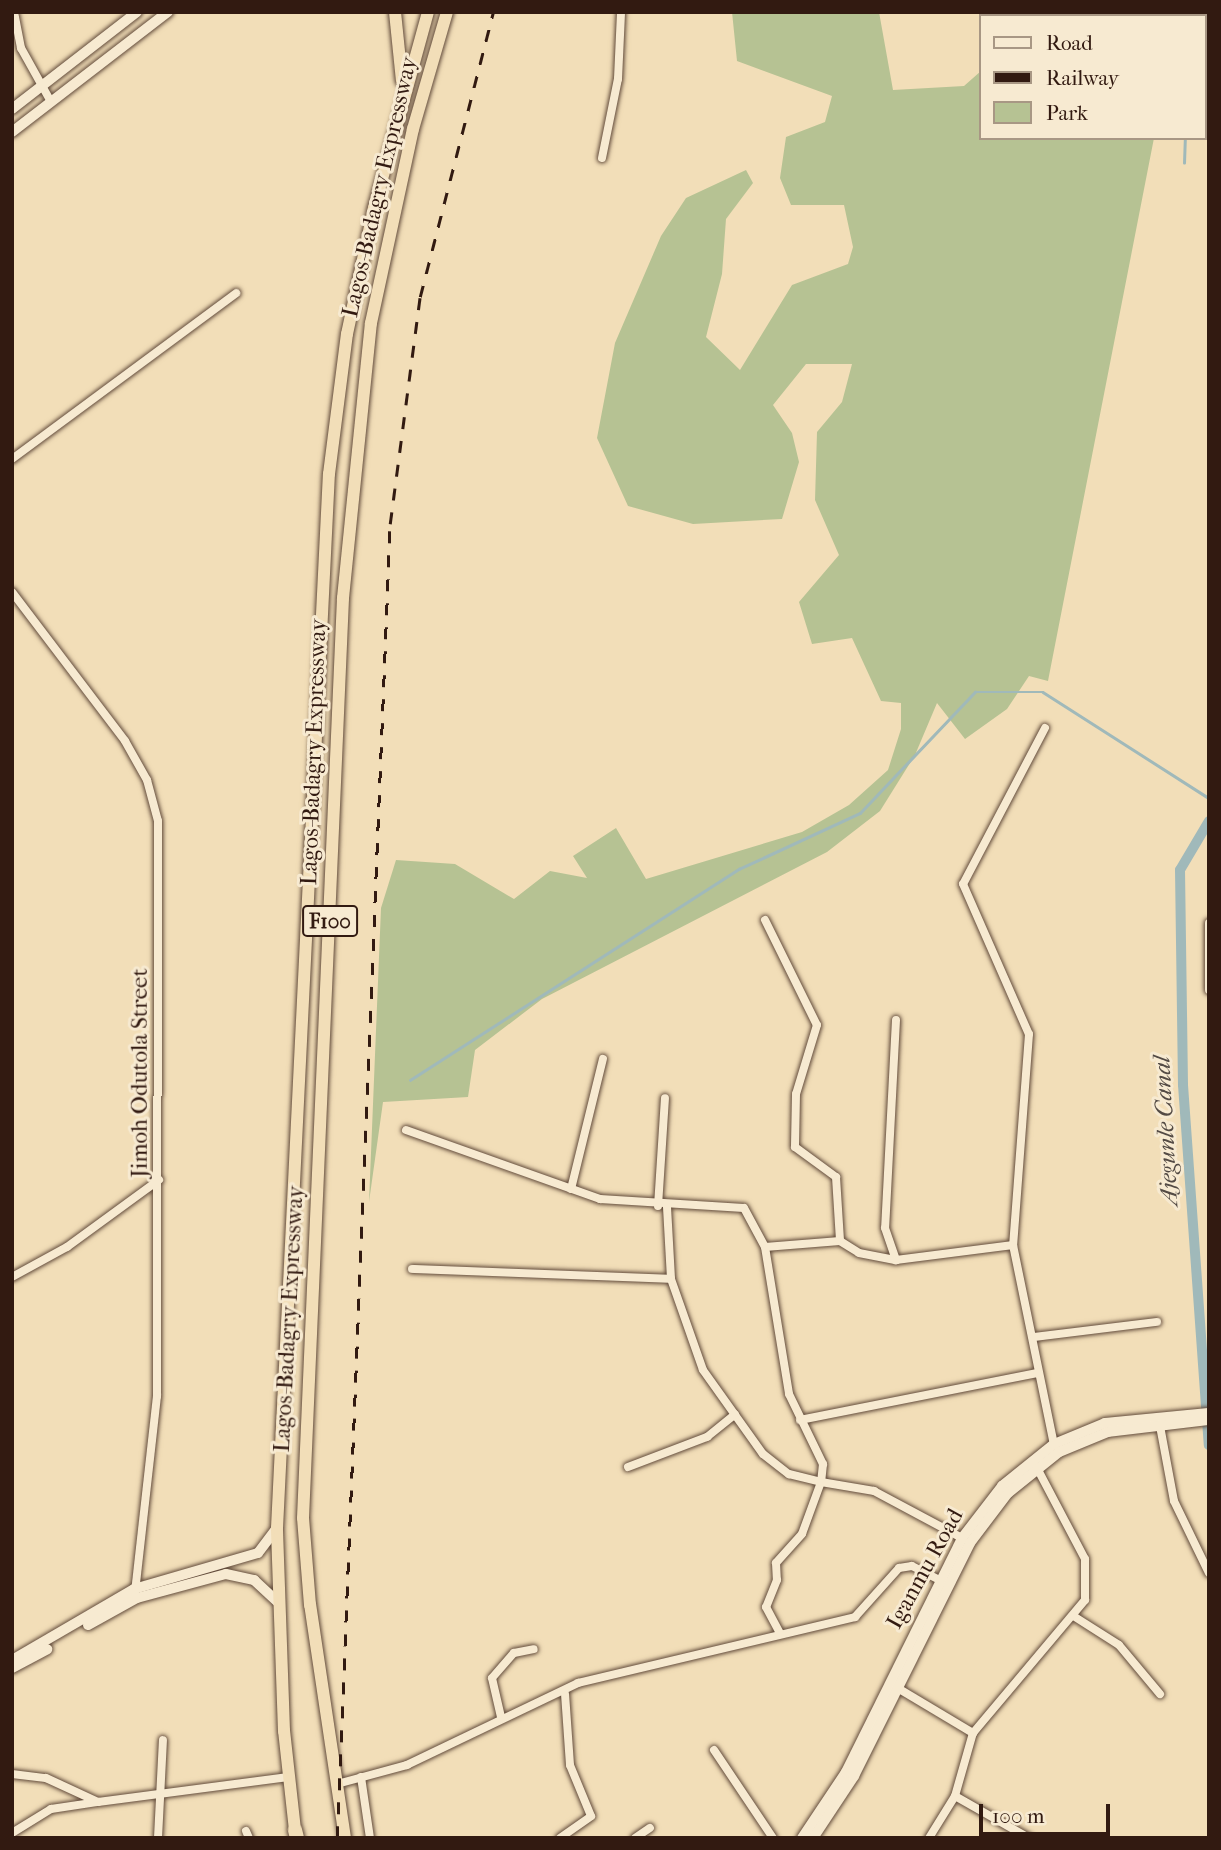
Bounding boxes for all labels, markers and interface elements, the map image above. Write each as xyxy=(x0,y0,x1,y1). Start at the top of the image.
legend xyxy=(979,14,1207,140)
text: Road xyxy=(1046,31,1093,55)
street label: Lagos-Badagry Expressway xyxy=(337,54,423,320)
text: Railway xyxy=(1046,66,1119,90)
text: Park xyxy=(1046,101,1088,125)
street label: Lagos-Badagry Expressway xyxy=(296,618,332,886)
road number: F100 xyxy=(302,904,358,939)
street label: Jimoh Odutola Street xyxy=(126,968,154,1178)
water label: Ajegunle Canal xyxy=(1148,1056,1184,1206)
street label: Lagos-Badagry Expressway xyxy=(268,1185,310,1453)
street label: Iganmu Road xyxy=(881,1504,969,1634)
scale bar xyxy=(983,1790,1114,1834)
text: 100 m xyxy=(992,1804,1045,1828)

